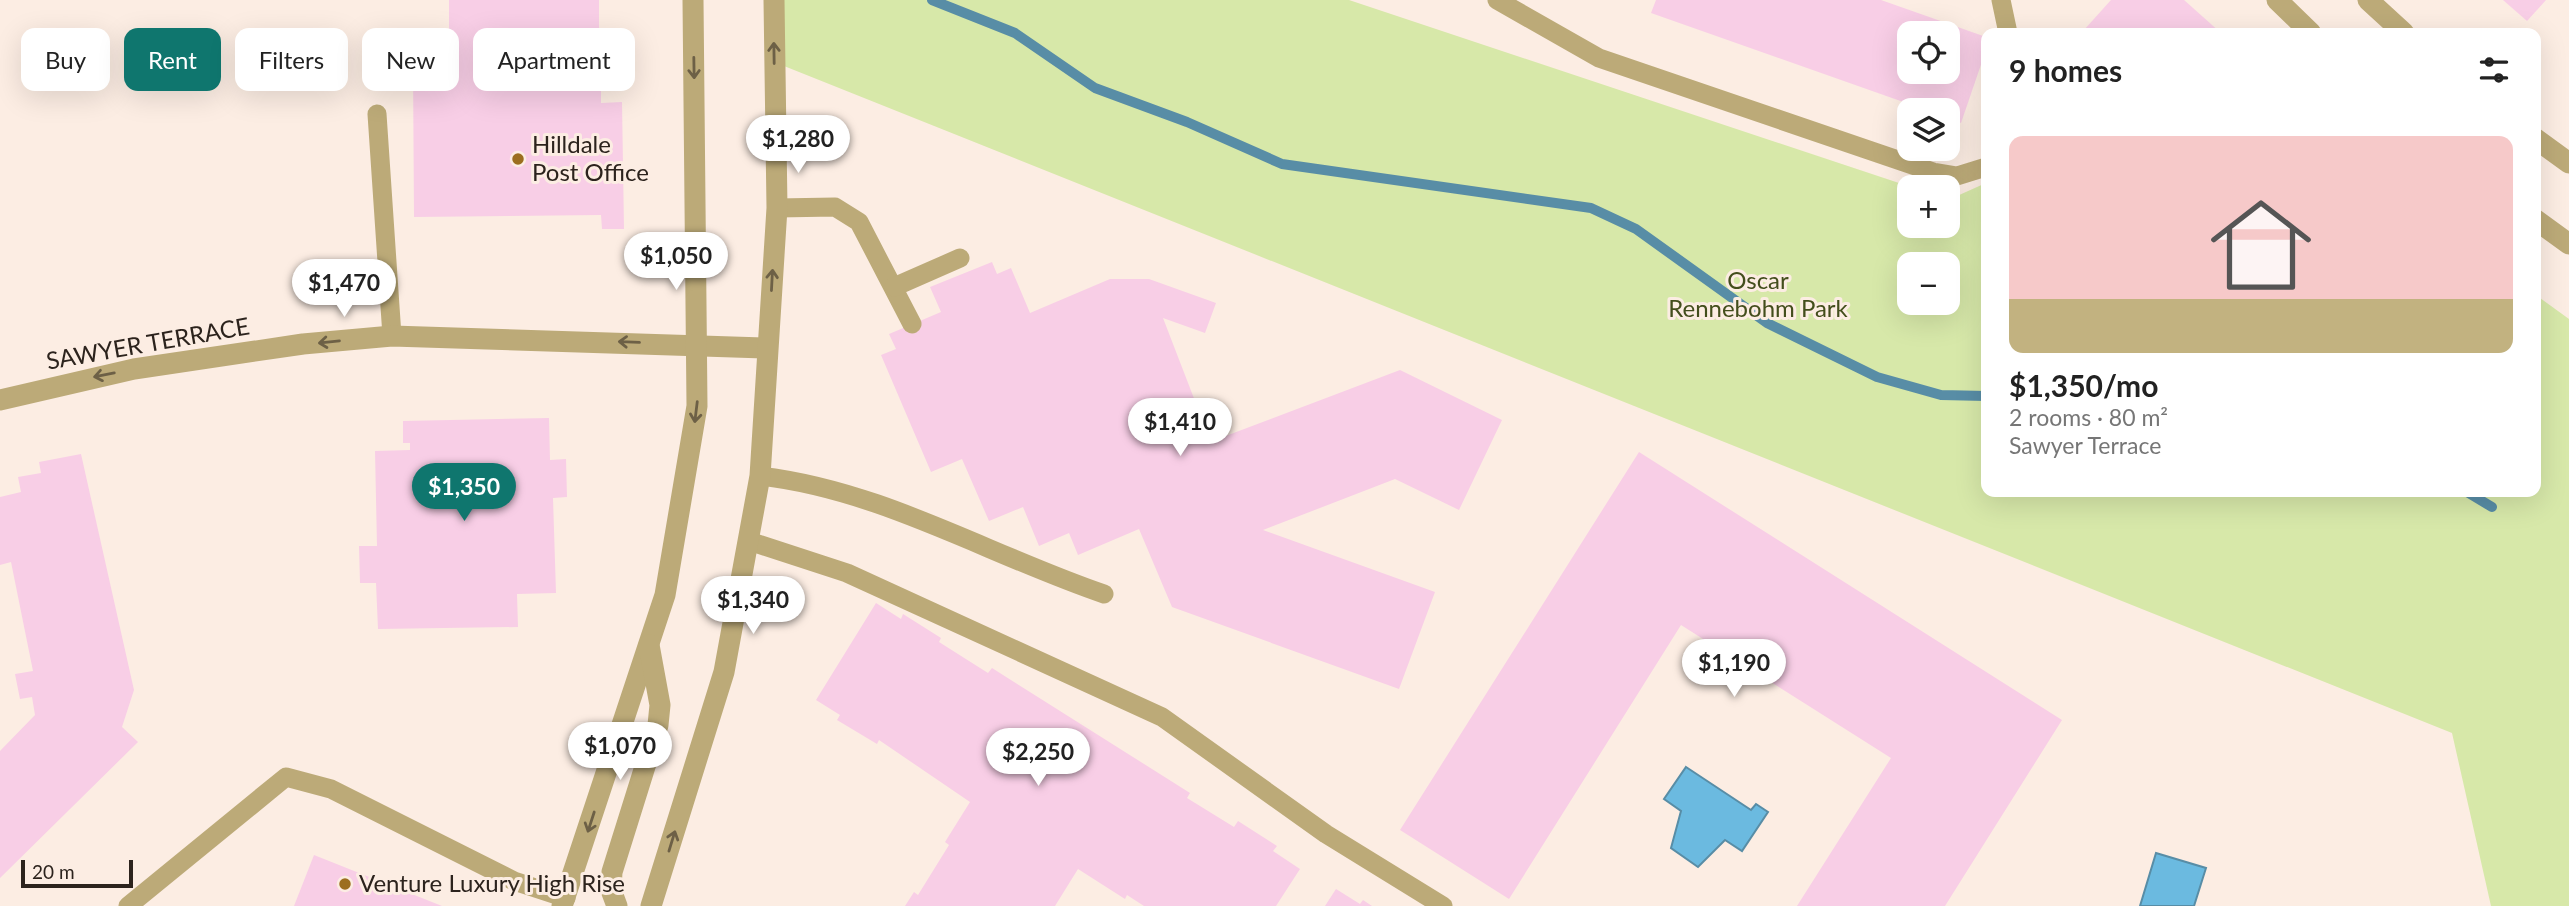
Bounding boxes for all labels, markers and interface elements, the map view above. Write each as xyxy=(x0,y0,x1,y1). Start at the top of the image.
map controls xyxy=(1897,21,1960,315)
button: locate xyxy=(1897,21,1960,84)
chip: Buy xyxy=(21,28,110,91)
chip: Rent xyxy=(124,28,221,91)
chip: Filters xyxy=(235,28,348,91)
chip: New xyxy=(362,28,459,91)
chip: Apartment xyxy=(473,28,635,91)
one-way arrow xyxy=(767,42,781,65)
icon: filters xyxy=(2475,51,2513,89)
text: 9 homes xyxy=(2009,52,2122,88)
one-way arrow xyxy=(687,56,701,79)
button: layers xyxy=(1897,98,1960,161)
pin: $1,280 xyxy=(741,116,855,175)
text: $1,280 xyxy=(762,124,834,152)
place label: Hilldale Post Office xyxy=(532,129,649,186)
marker: Hilldale Post Office xyxy=(510,151,526,167)
button: + xyxy=(1897,175,1960,238)
icon: home xyxy=(2198,182,2324,308)
pin: $1,050 xyxy=(619,232,733,292)
text: $1,050 xyxy=(640,241,712,269)
button: − xyxy=(1897,252,1960,315)
pin: $1,470 xyxy=(287,260,401,319)
park label: Oscar Rennebohm Park xyxy=(1668,265,1849,322)
text: $1,470 xyxy=(308,268,380,296)
one-way arrow xyxy=(766,269,779,292)
street label: SAWYER TERRACE xyxy=(44,310,252,375)
one-way arrow xyxy=(318,336,341,349)
one-way arrow xyxy=(618,336,641,349)
text: $1,350/mo xyxy=(2009,367,2158,403)
one-way arrow xyxy=(93,368,116,382)
pin: $1,410 xyxy=(1123,398,1237,458)
one-way arrow xyxy=(689,400,702,423)
text: 2 rooms · 80 m² xyxy=(2009,403,2168,431)
text: $1,410 xyxy=(1144,407,1216,435)
text: Sawyer Terrace xyxy=(2009,431,2161,459)
pin: $1,350 xyxy=(407,463,521,523)
text: $1,350 xyxy=(428,472,500,500)
pin: $1,340 xyxy=(696,576,810,636)
text: $1,340 xyxy=(717,585,789,613)
pin: $1,190 xyxy=(1677,640,1791,699)
text: $1,190 xyxy=(1698,648,1770,676)
pin: $1,070 xyxy=(563,722,677,782)
pin: $2,250 xyxy=(981,728,1095,788)
text: $1,070 xyxy=(584,731,656,759)
text: $2,250 xyxy=(1002,737,1074,765)
one-way arrow xyxy=(584,810,596,832)
one-way arrow xyxy=(666,830,679,852)
scale bar xyxy=(21,857,133,889)
text: 20 m xyxy=(32,860,75,883)
place label: Venture Luxury High Rise xyxy=(359,868,625,897)
marker: Venture Luxury High Rise xyxy=(337,876,353,892)

